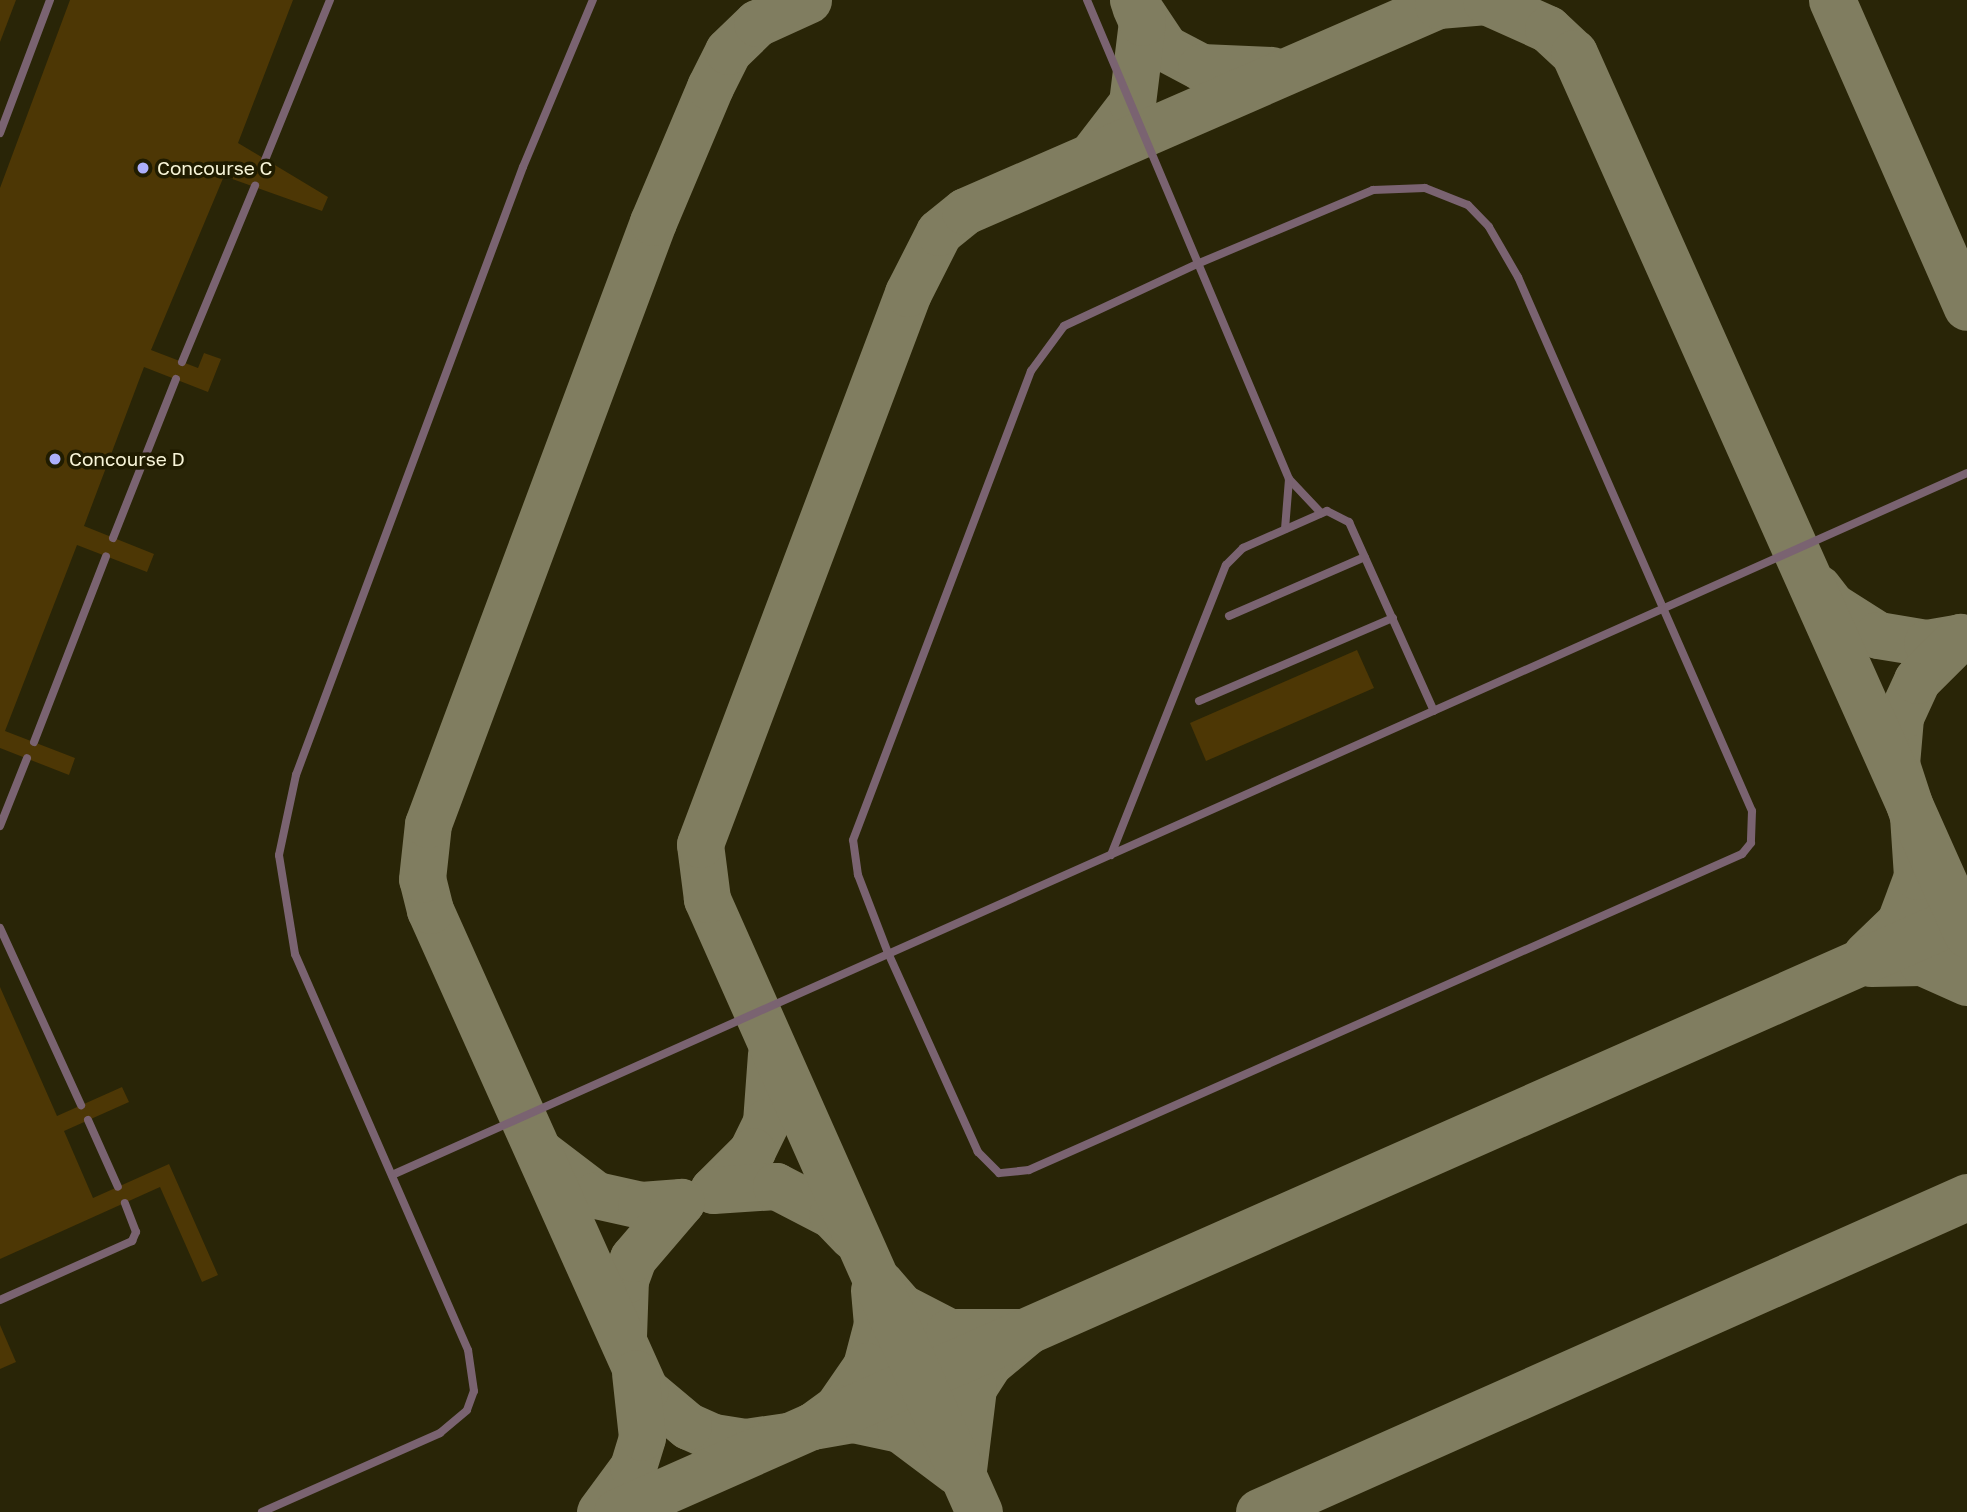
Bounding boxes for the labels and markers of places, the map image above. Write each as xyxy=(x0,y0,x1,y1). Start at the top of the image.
place label: Concourse C xyxy=(157,157,272,179)
marker: Concourse C xyxy=(135,160,151,176)
place label: Concourse D xyxy=(69,448,185,470)
marker: Concourse D xyxy=(47,451,63,467)

